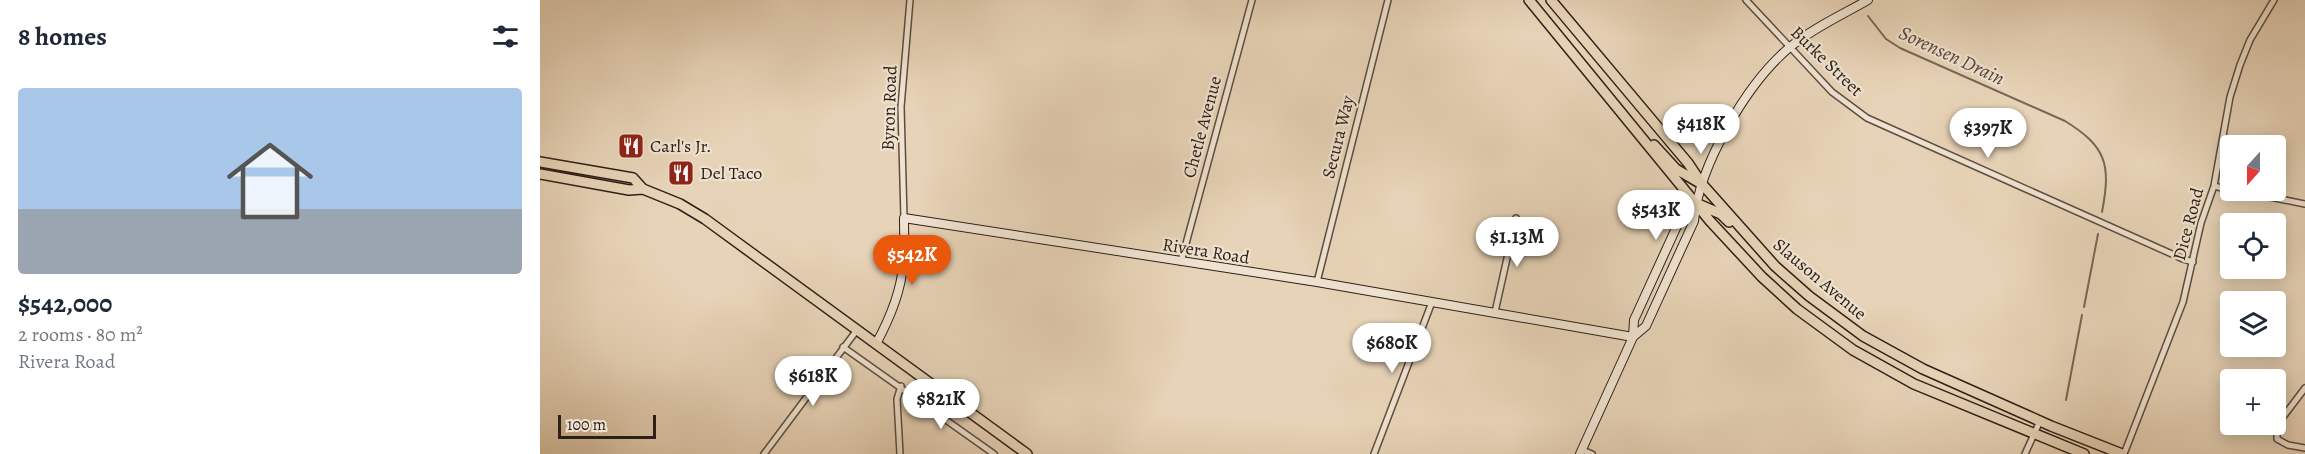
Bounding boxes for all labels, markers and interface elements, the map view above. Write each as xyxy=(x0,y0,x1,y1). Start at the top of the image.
text: 8 homes xyxy=(18,19,107,54)
water label: Sorensen Drain xyxy=(1895,19,2009,92)
icon: filters xyxy=(489,20,522,53)
street label: Burke Street xyxy=(1786,20,1868,102)
street label: Byron Road xyxy=(876,65,902,151)
street label: Chetle Avenue xyxy=(1177,73,1227,181)
street label: Secura Way xyxy=(1316,92,1360,181)
pin: $418K xyxy=(1659,104,1743,155)
pin: $397K xyxy=(1946,108,2030,159)
text: $418K xyxy=(1677,110,1725,137)
text: $397K xyxy=(1964,114,2012,141)
icon: home xyxy=(216,127,324,235)
restaurant icon: Carl's Jr. xyxy=(616,131,646,161)
place label: Carl's Jr. xyxy=(650,134,711,158)
north arrow xyxy=(2220,135,2286,201)
map controls xyxy=(2220,135,2286,435)
restaurant icon: Del Taco xyxy=(666,158,696,188)
place label: Del Taco xyxy=(700,161,762,185)
street label: Dice Road xyxy=(2167,185,2209,263)
pin: $543K xyxy=(1614,190,1698,241)
text: $543K xyxy=(1632,196,1681,223)
button: locate xyxy=(2220,213,2286,279)
pin: $1.13M xyxy=(1468,217,1566,268)
text: $1.13M xyxy=(1490,223,1544,250)
street label: Rivera Road xyxy=(1161,232,1252,270)
street label: Slauson Avenue xyxy=(1768,233,1872,325)
pin: $542K xyxy=(870,235,954,286)
text: $542K xyxy=(887,241,937,268)
text: $542,000 xyxy=(18,286,112,321)
button: layers xyxy=(2220,291,2286,357)
text: 2 rooms · 80 m² xyxy=(18,321,143,348)
pin: $680K xyxy=(1350,323,1434,374)
text: $680K xyxy=(1366,329,1418,356)
text: Rivera Road xyxy=(18,348,116,375)
pin: $618K xyxy=(771,356,855,407)
text: $618K xyxy=(789,362,837,389)
button: + xyxy=(2220,369,2286,435)
pin: $821K xyxy=(899,379,983,430)
text: $821K xyxy=(917,385,965,412)
scale bar xyxy=(558,412,656,440)
text: 100 m xyxy=(567,414,606,436)

